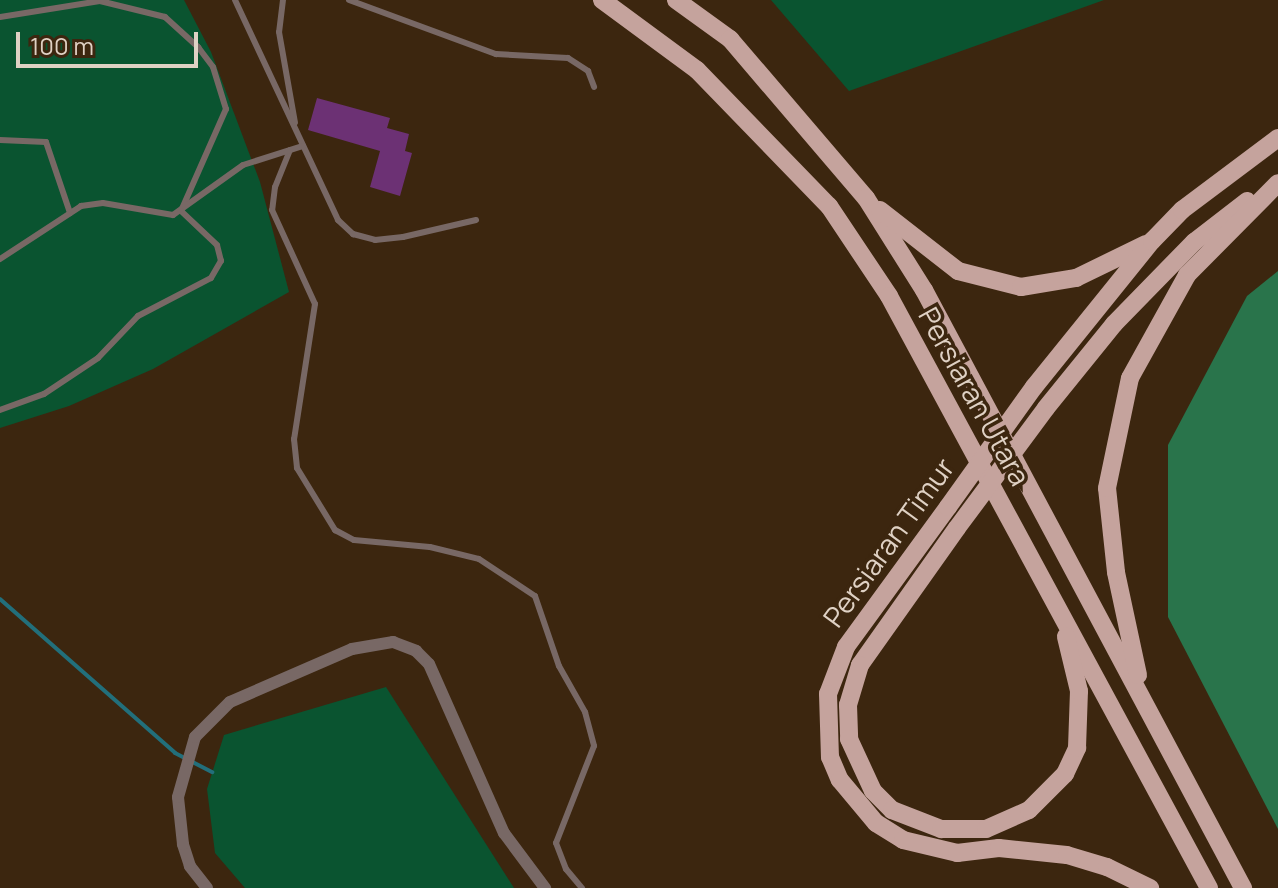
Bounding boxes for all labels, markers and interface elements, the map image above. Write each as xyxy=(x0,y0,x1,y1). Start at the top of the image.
scale bar xyxy=(20,16,202,66)
text: 100 m xyxy=(30,29,94,62)
street label: Persiaran Utara xyxy=(912,301,1038,491)
street label: Persiaran Timur xyxy=(815,451,961,633)

